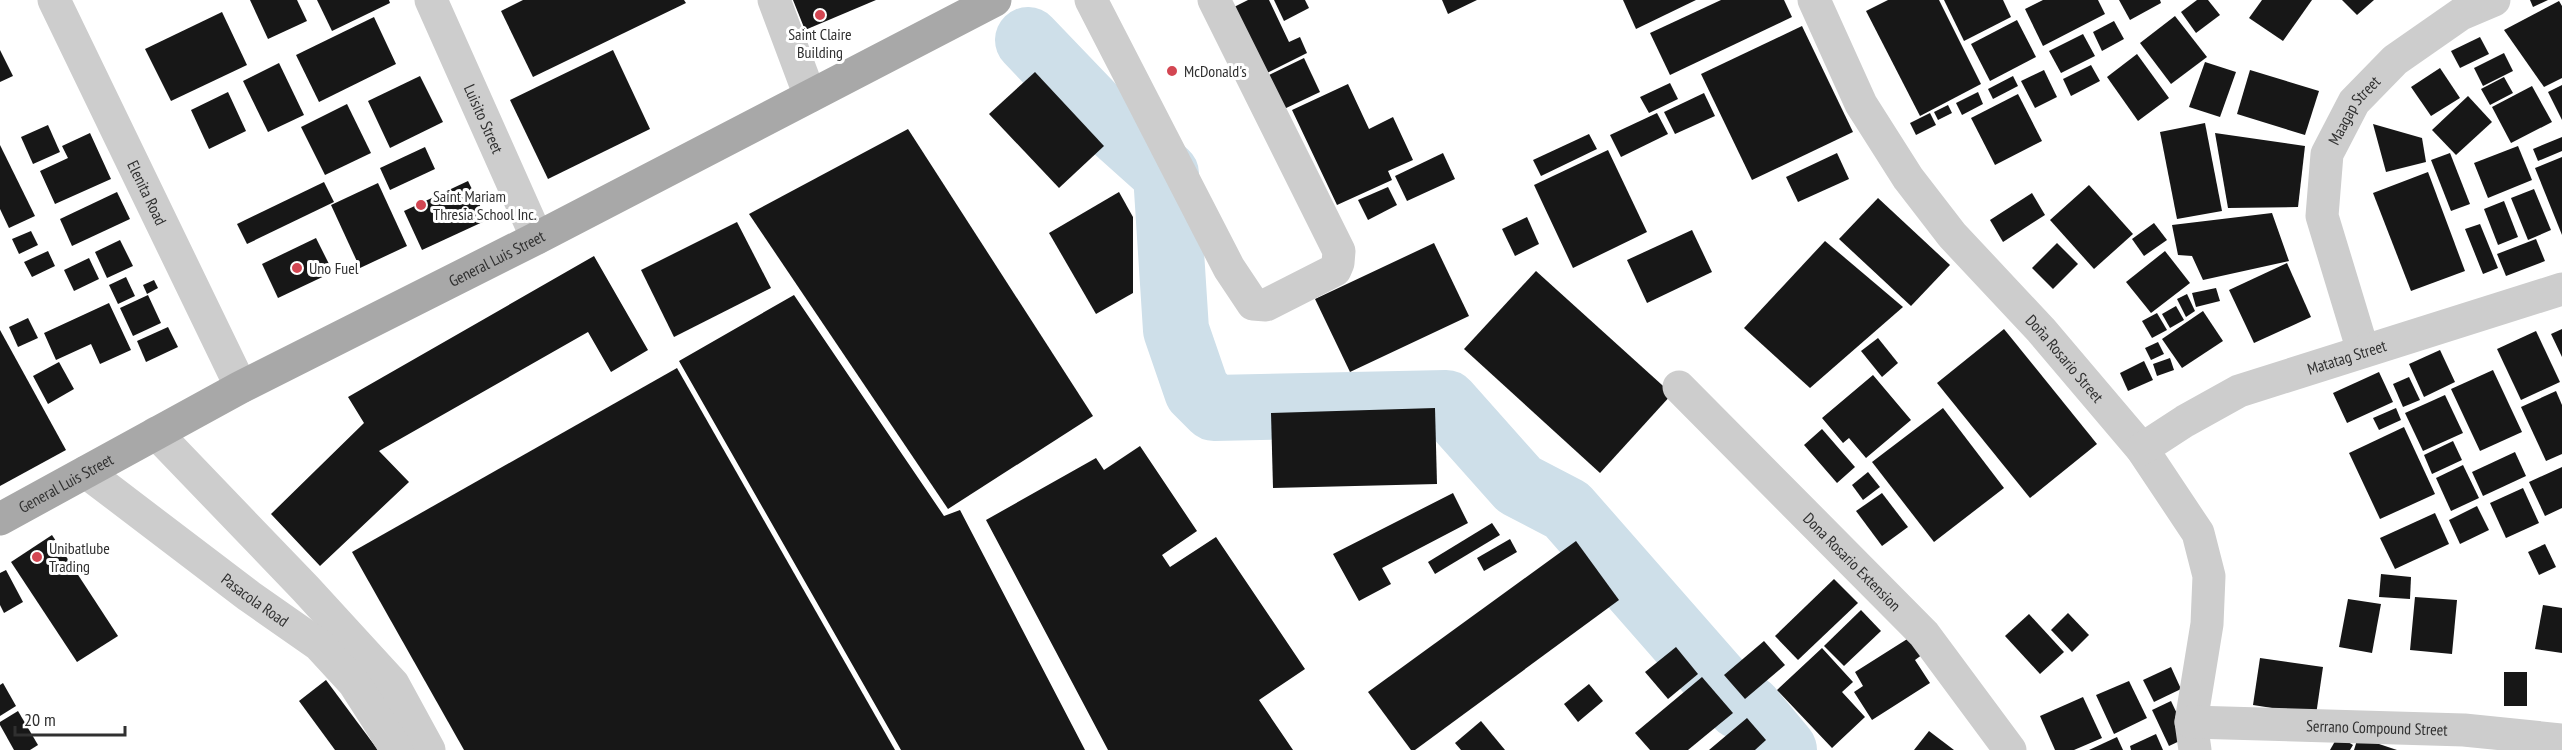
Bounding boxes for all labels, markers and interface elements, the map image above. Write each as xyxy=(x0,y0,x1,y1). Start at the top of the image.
marker: Saint Claire Building xyxy=(813,8,827,22)
place label: Saint Claire Building xyxy=(788,24,852,62)
place label: McDonald's xyxy=(1184,61,1247,81)
marker: McDonald's xyxy=(1165,64,1179,78)
street label: Maagap Street xyxy=(2324,71,2385,148)
street label: Luisito Street xyxy=(460,81,508,157)
street label: Elenita Road xyxy=(123,157,171,228)
place label: Saint Mariam Thresia School Inc. xyxy=(433,186,537,224)
marker: Saint Mariam Thresia School Inc. xyxy=(414,198,428,212)
street label: General Luis Street xyxy=(445,225,549,291)
place label: Uno Fuel xyxy=(309,258,359,278)
marker: Uno Fuel xyxy=(290,261,304,275)
street label: Doña Rosario Street xyxy=(2022,310,2108,407)
street label: Matatag Street xyxy=(2305,335,2389,379)
street label: General Luis Street xyxy=(15,449,117,517)
street label: Dona Rosario Extension xyxy=(1799,508,1905,615)
place label: Unibatlube Trading xyxy=(49,538,110,576)
marker: Unibatlube Trading xyxy=(30,550,44,564)
street label: Pasacola Road xyxy=(218,569,293,631)
scale bar xyxy=(15,699,124,737)
text: 20 m xyxy=(24,708,56,731)
street label: Serrano Compound Street xyxy=(2306,715,2449,740)

